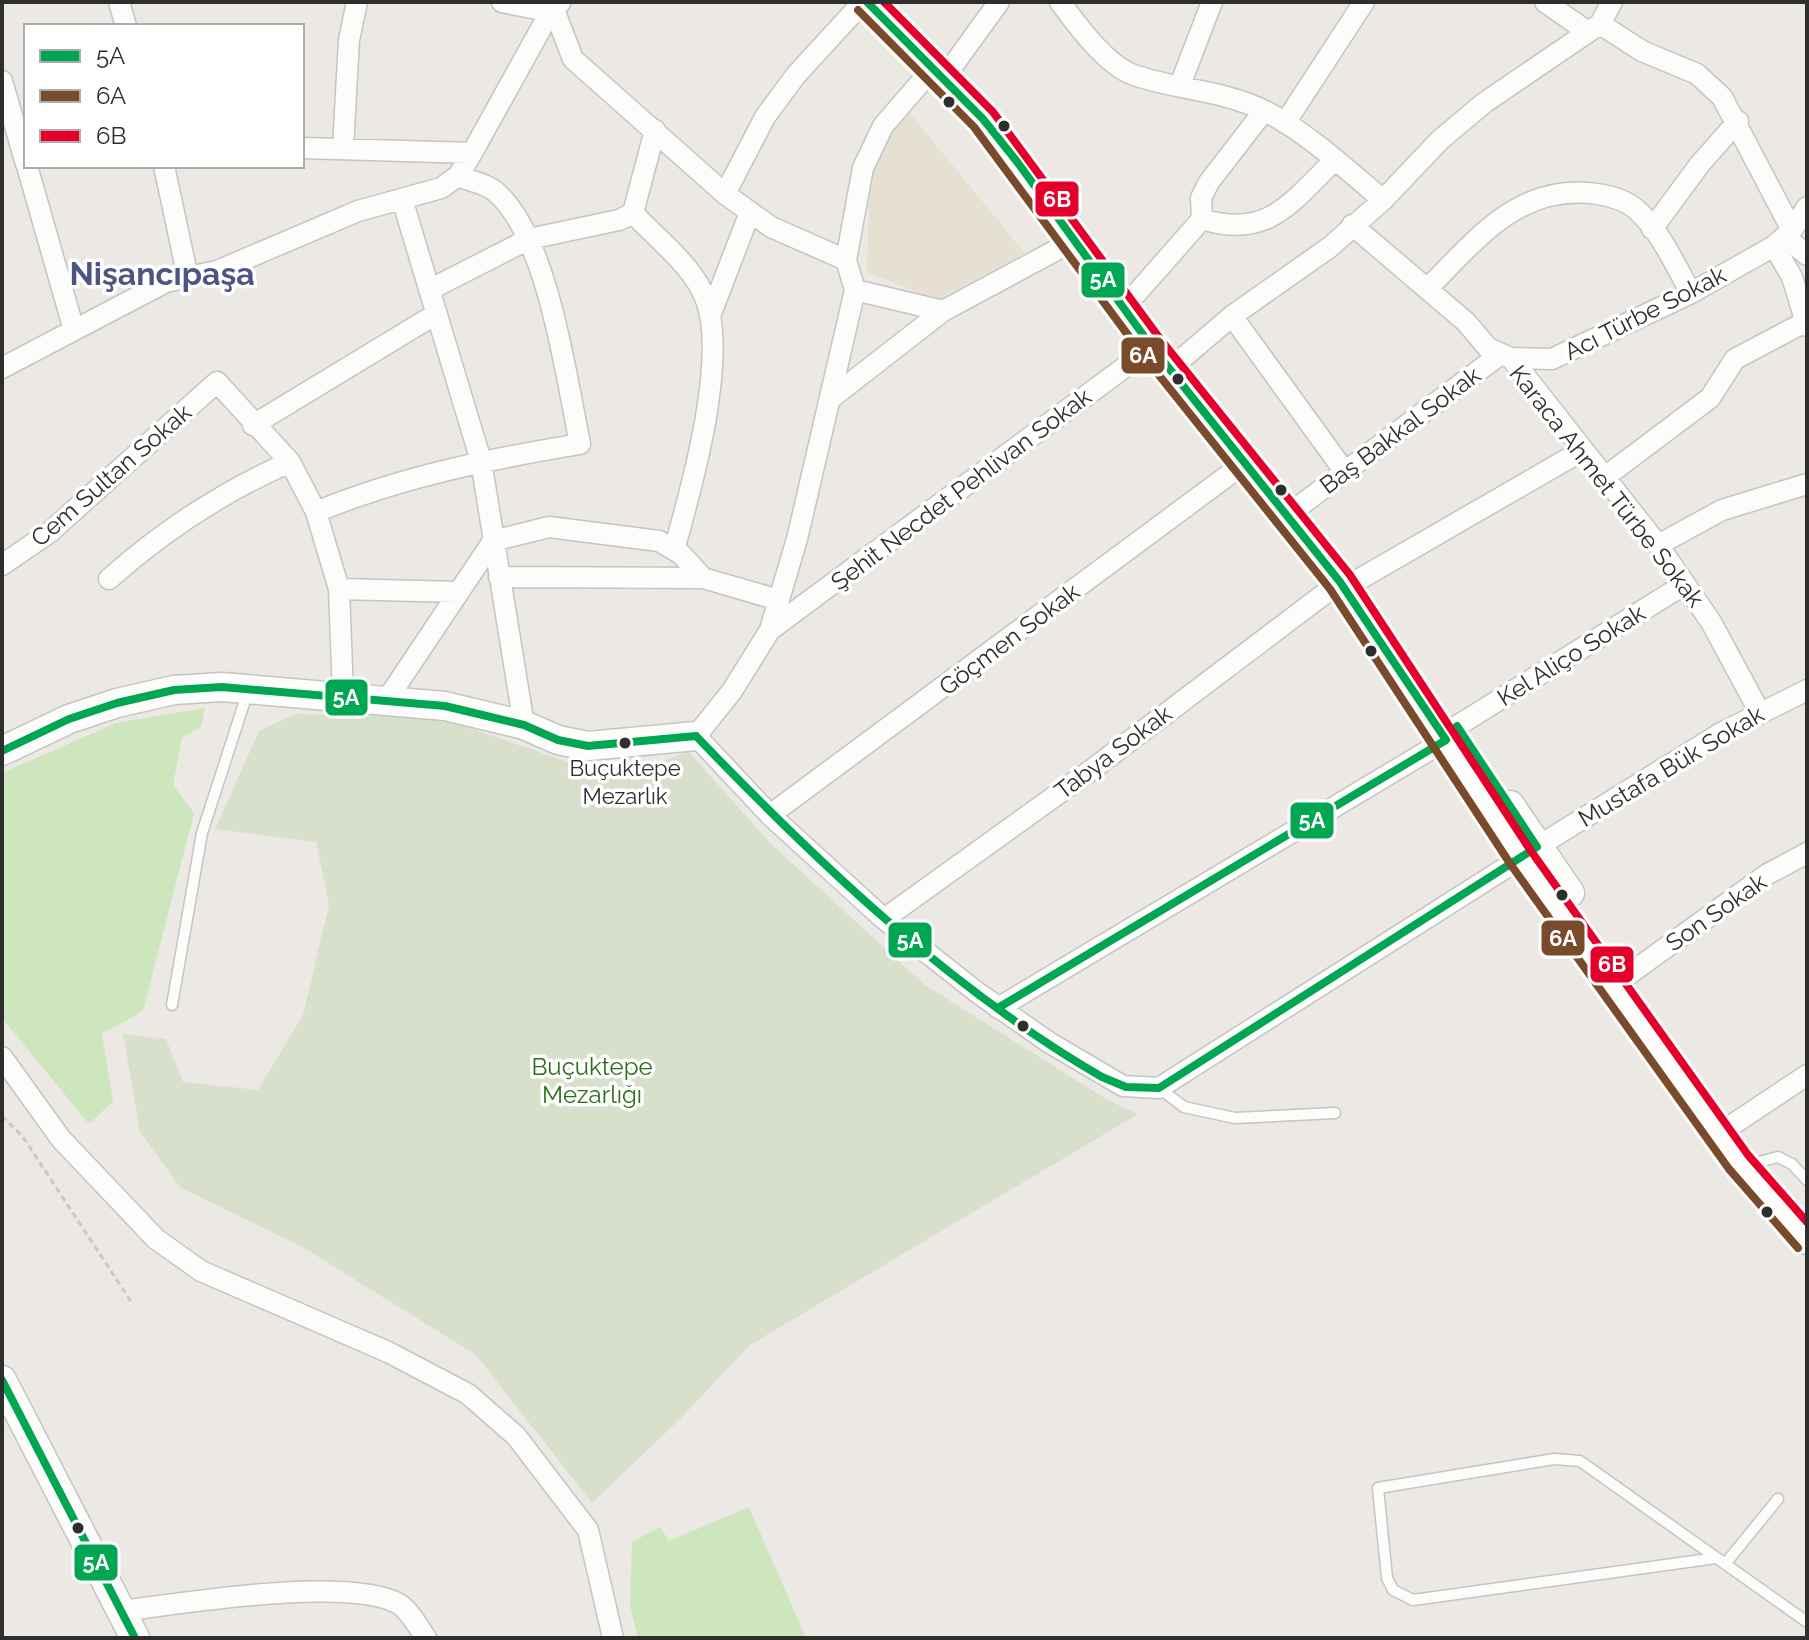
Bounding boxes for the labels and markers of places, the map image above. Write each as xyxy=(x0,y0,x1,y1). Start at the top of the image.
unlabelled marker xyxy=(941,94,957,110)
unlabelled marker xyxy=(996,118,1012,134)
unlabelled marker xyxy=(1170,371,1186,387)
unlabelled marker xyxy=(1273,482,1289,498)
unlabelled marker xyxy=(1363,643,1379,659)
marker: Buçuktepe Mezarlık xyxy=(617,735,633,751)
place label: Buçuktepe Mezarlık xyxy=(569,755,681,809)
unlabelled marker xyxy=(1554,887,1570,903)
unlabelled marker xyxy=(1015,1018,1031,1034)
unlabelled marker xyxy=(1759,1204,1775,1220)
unlabelled marker xyxy=(70,1520,86,1536)

